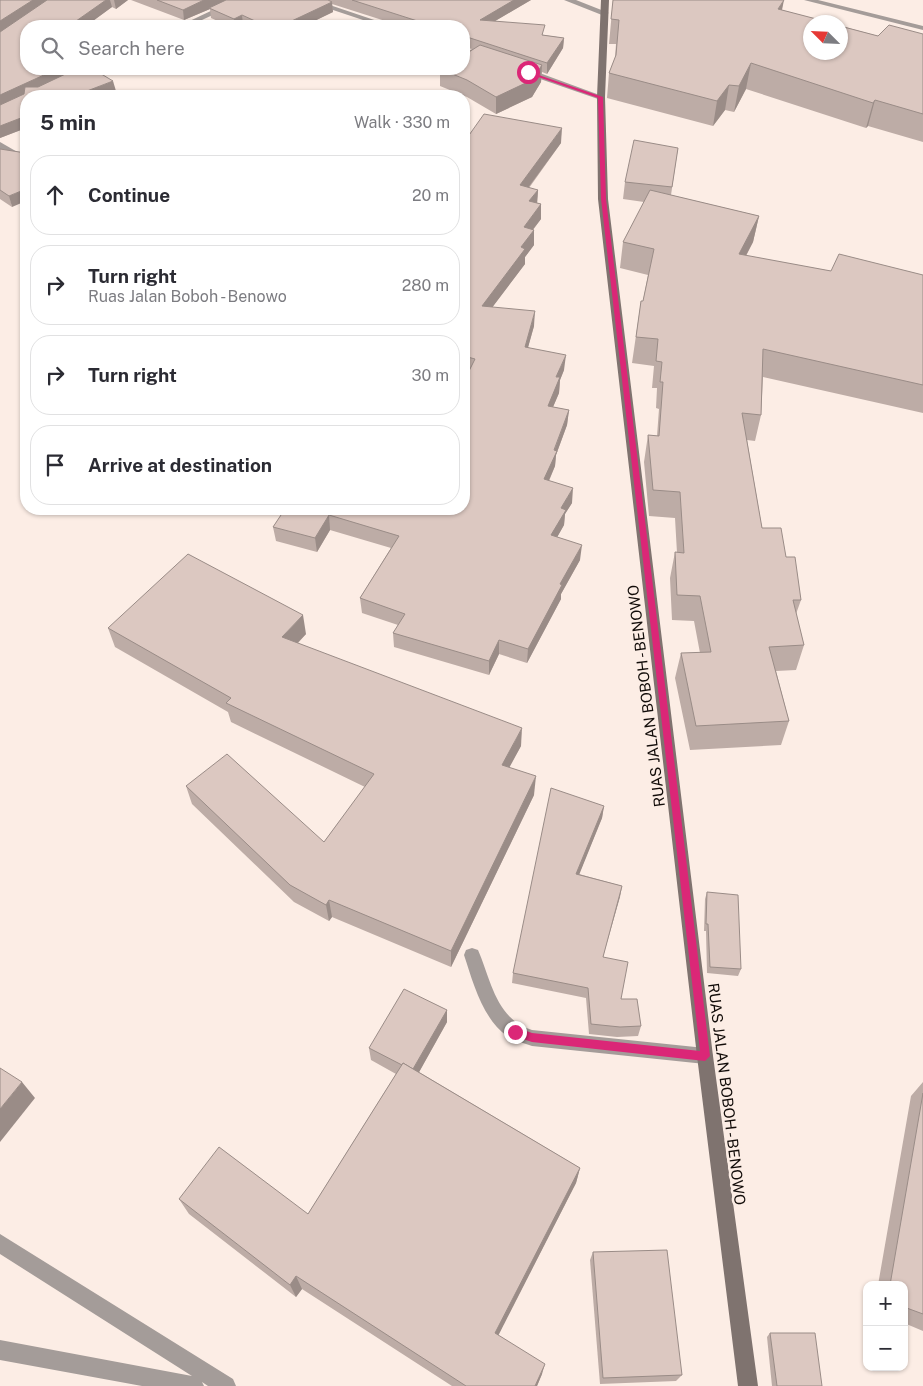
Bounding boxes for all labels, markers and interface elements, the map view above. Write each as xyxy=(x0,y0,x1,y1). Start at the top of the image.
north arrow xyxy=(803,15,848,60)
search box xyxy=(20,20,470,75)
icon: search xyxy=(38,34,66,62)
text: Search here xyxy=(78,37,185,59)
route start xyxy=(517,61,540,84)
text: 5 min xyxy=(40,110,96,135)
text: Walk · 330 m xyxy=(354,113,450,132)
icon: ahead xyxy=(41,181,69,209)
text: Continue xyxy=(88,184,170,206)
text: 20 m xyxy=(412,186,449,205)
text: Turn right xyxy=(88,265,177,287)
icon: right xyxy=(41,271,69,299)
text: 280 m xyxy=(402,276,449,295)
text: Ruas Jalan Boboh - Benowo xyxy=(88,287,287,306)
icon: right xyxy=(41,361,69,389)
text: Turn right xyxy=(88,364,177,386)
text: 30 m xyxy=(412,366,449,385)
icon: arrive xyxy=(41,451,69,479)
text: Arrive at destination xyxy=(88,454,272,476)
street label: RUAS JALAN BOBOH - BENOWO xyxy=(624,584,668,808)
street label: RUAS JALAN BOBOH - BENOWO xyxy=(705,982,749,1206)
route end xyxy=(504,1021,527,1044)
map controls xyxy=(863,1281,908,1371)
button: + xyxy=(863,1281,908,1326)
button: − xyxy=(863,1326,908,1371)

